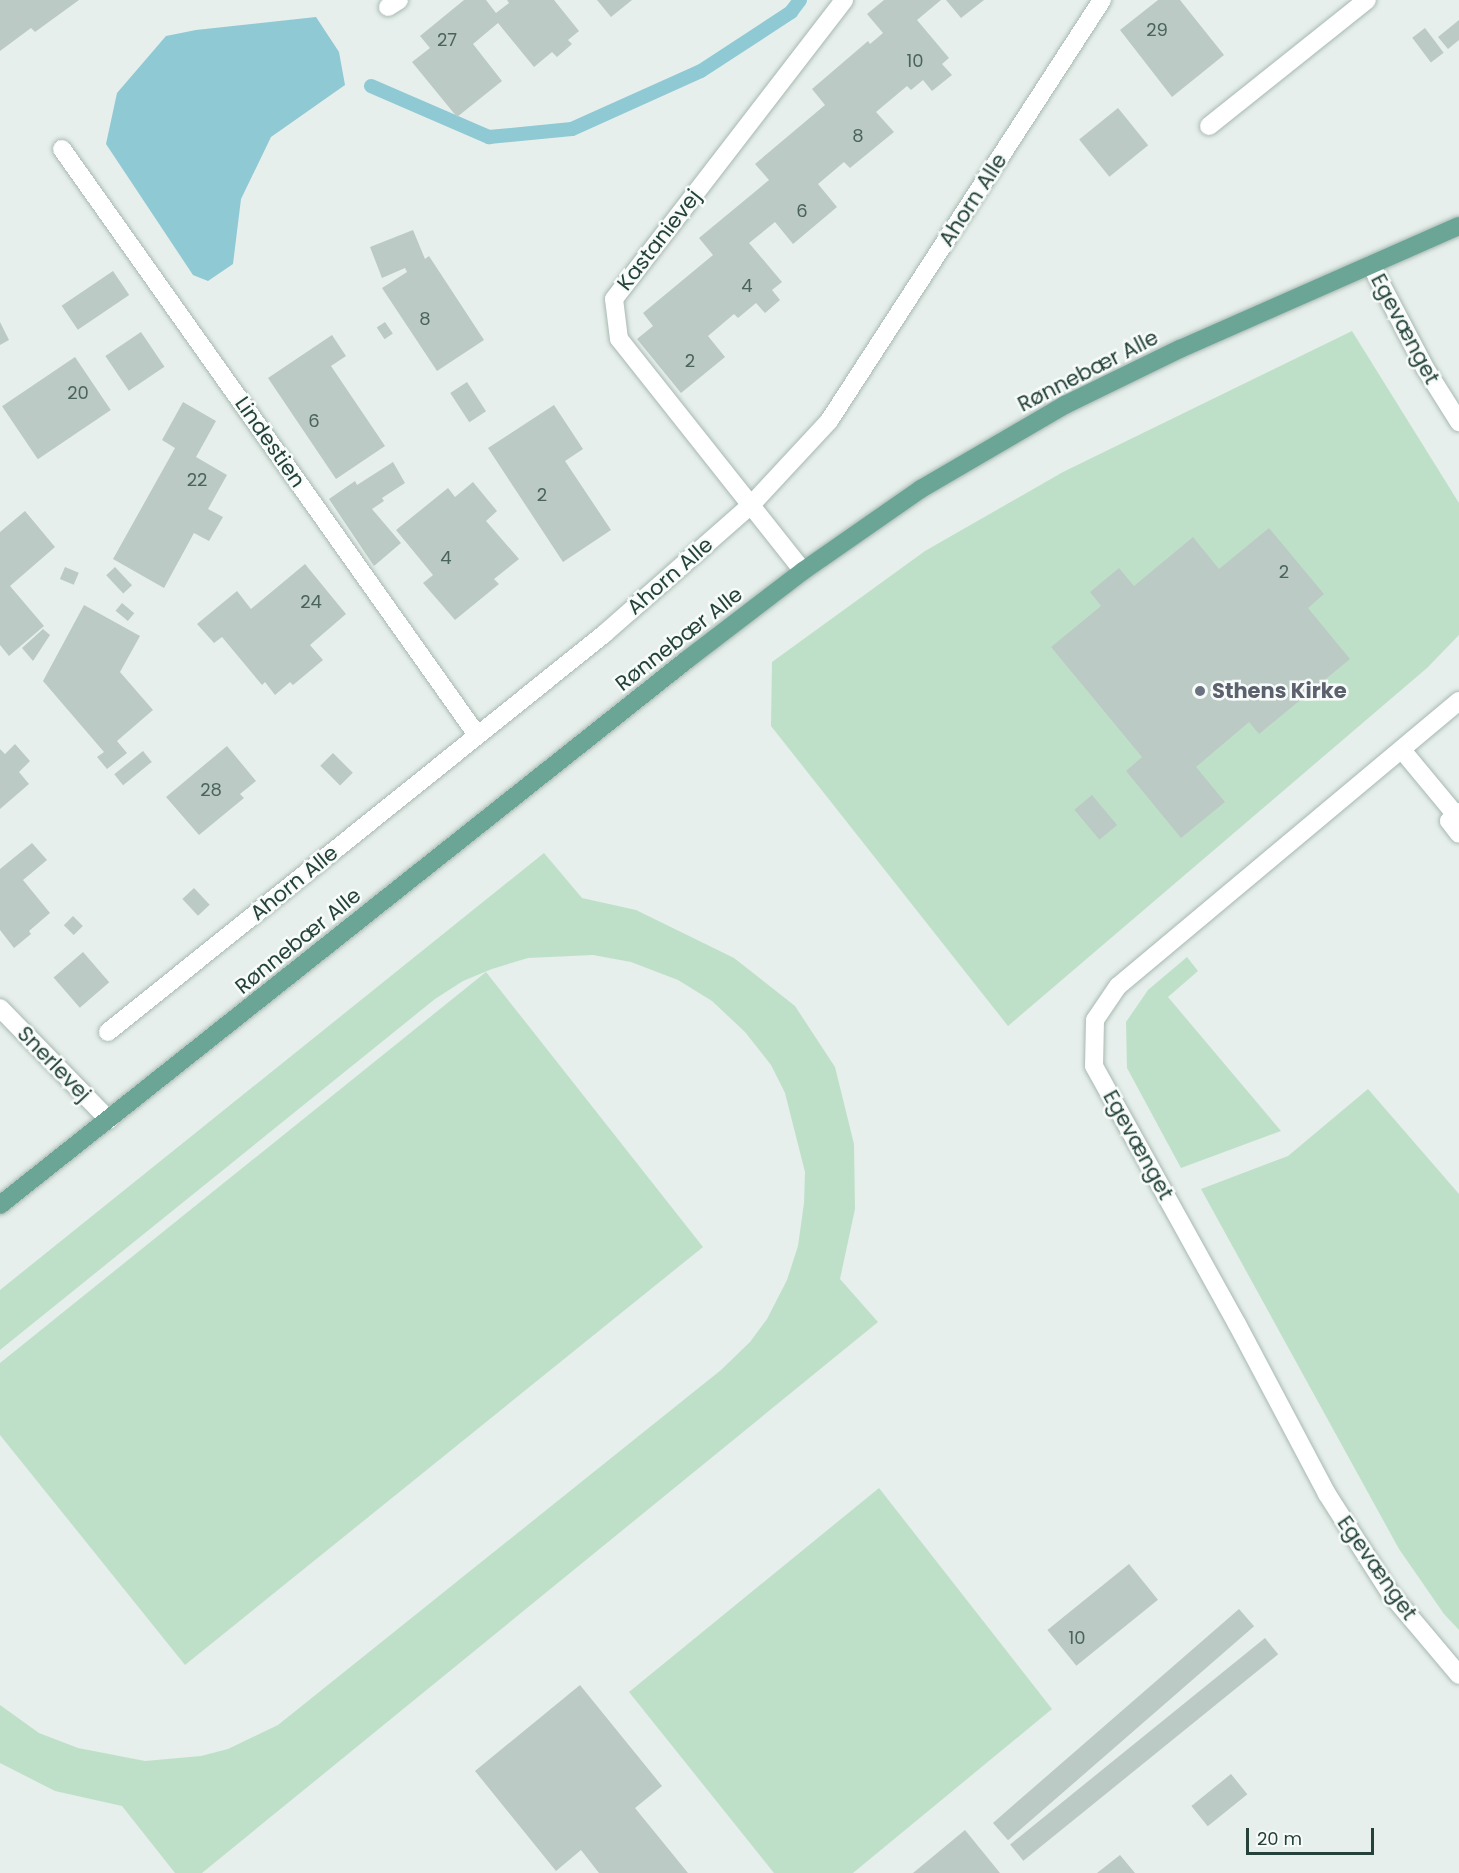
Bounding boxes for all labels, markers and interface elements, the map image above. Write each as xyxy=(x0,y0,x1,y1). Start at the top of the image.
house number: 29 xyxy=(1146,19,1168,41)
house number: 27 xyxy=(437,29,457,51)
house number: 10 xyxy=(906,50,924,72)
house number: 8 xyxy=(852,125,864,147)
street label: Ahorn Alle xyxy=(934,149,1012,251)
street label: Kastanievej xyxy=(612,184,706,296)
house number: 6 xyxy=(796,200,808,222)
street label: Egevænget xyxy=(1365,270,1445,388)
house number: 4 xyxy=(741,275,753,297)
house number: 8 xyxy=(419,308,431,330)
street label: Rønnebær Alle xyxy=(1014,325,1162,417)
house number: 2 xyxy=(685,350,695,372)
house number: 20 xyxy=(67,382,89,404)
street label: Lindestien xyxy=(230,392,310,492)
house number: 6 xyxy=(308,410,320,432)
house number: 22 xyxy=(187,469,207,491)
house number: 2 xyxy=(537,484,547,506)
street label: Ahorn Alle xyxy=(622,532,718,620)
house number: 4 xyxy=(440,547,452,569)
house number: 2 xyxy=(1279,561,1289,583)
street label: Rønnebær Alle xyxy=(610,582,748,696)
house number: 24 xyxy=(300,591,322,613)
place label: Sthens Kirke xyxy=(1212,678,1347,704)
marker: Sthens Kirke xyxy=(1193,684,1207,698)
house number: 28 xyxy=(200,779,222,801)
street label: Ahorn Alle xyxy=(245,840,343,926)
street label: Rønnebær Alle xyxy=(230,883,366,999)
street label: Snerlevej xyxy=(12,1021,96,1107)
street label: Egevænget xyxy=(1098,1086,1178,1204)
street label: Egevænget xyxy=(1332,1511,1422,1625)
house number: 10 xyxy=(1068,1627,1086,1649)
scale bar xyxy=(1249,1816,1376,1854)
text: 20 m xyxy=(1257,1826,1302,1851)

